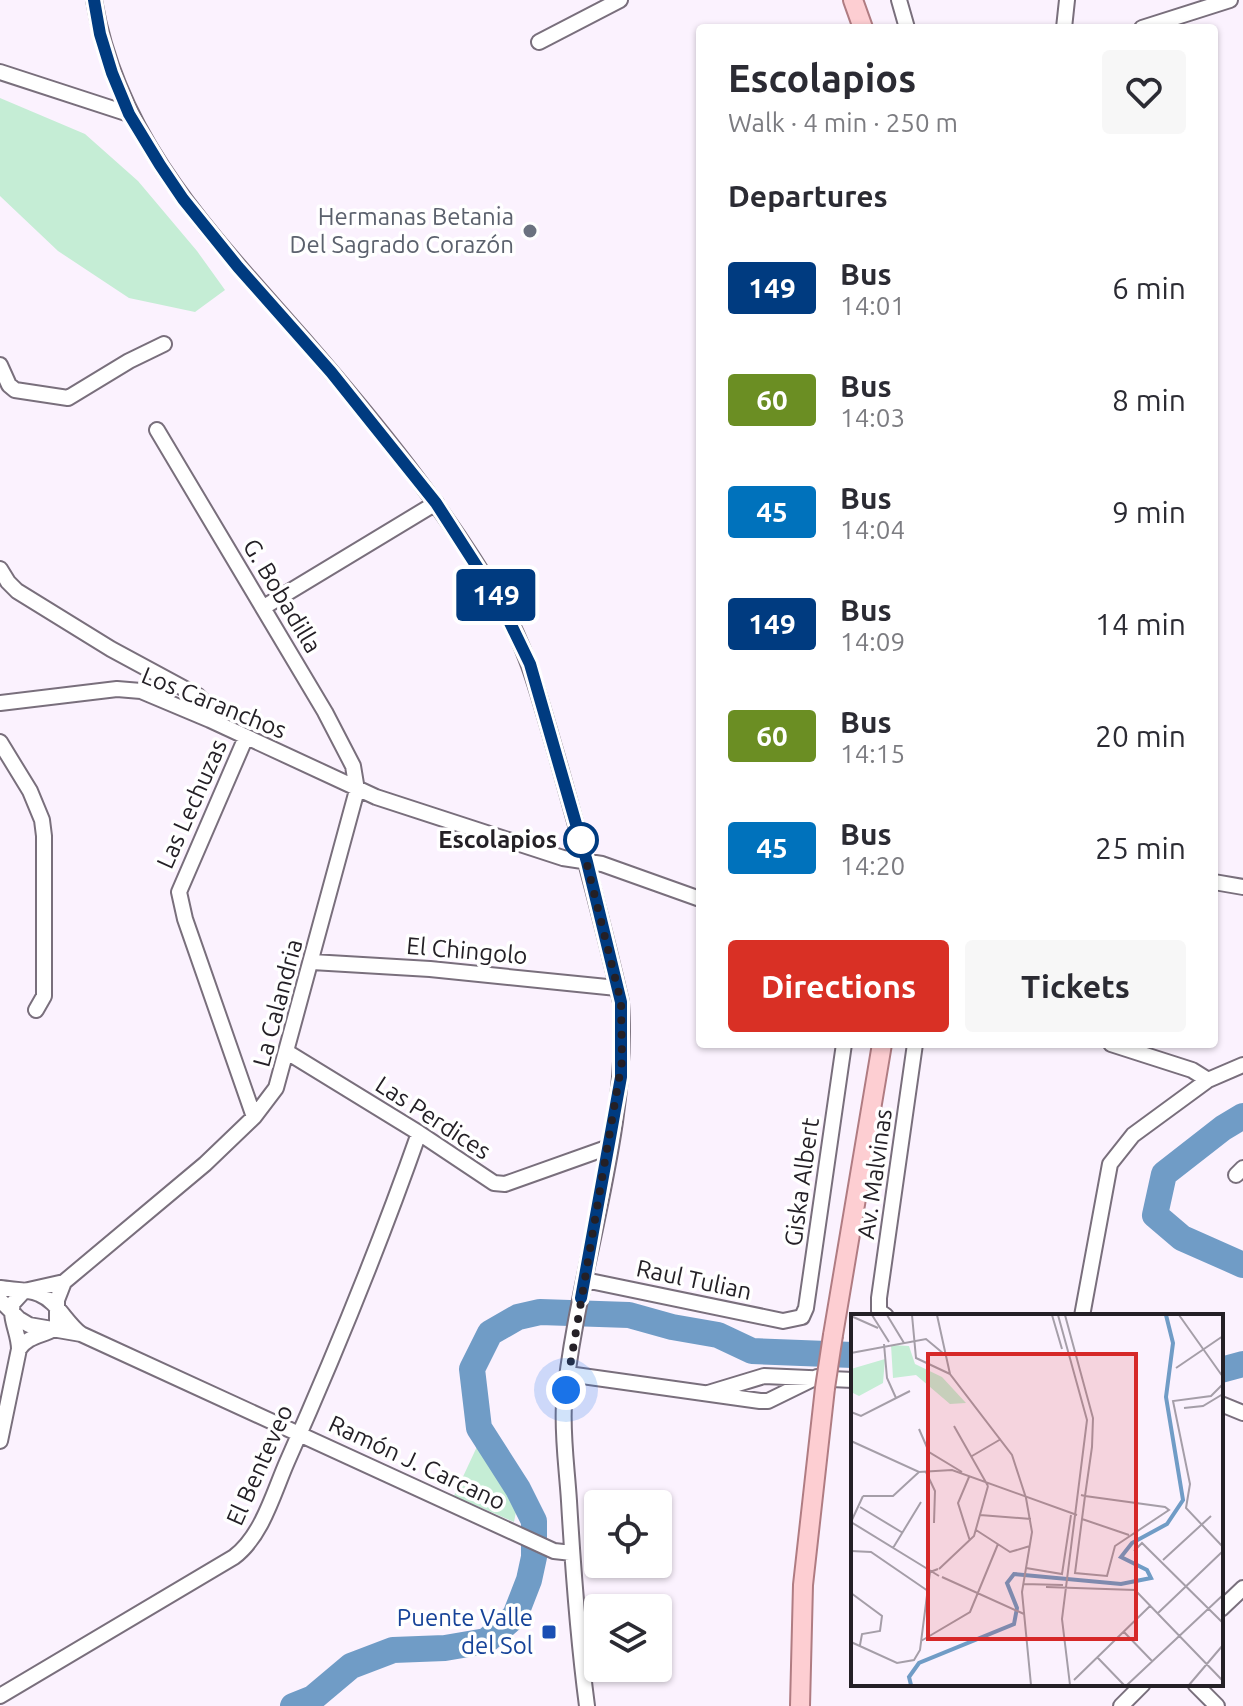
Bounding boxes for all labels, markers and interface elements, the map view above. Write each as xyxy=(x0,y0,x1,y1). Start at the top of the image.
button: heart xyxy=(1102,50,1186,134)
text: Escolapios xyxy=(728,57,916,99)
text: Walk · 4 min · 250 m xyxy=(728,108,958,137)
text: Departures xyxy=(728,179,888,213)
place label: Hermanas Betania Del Sagrado Corazón xyxy=(290,203,514,258)
marker: Hermanas Betania Del Sagrado Corazón xyxy=(521,222,539,240)
text: Bus xyxy=(840,257,892,291)
text: 6 min xyxy=(1112,271,1186,305)
text: 149 xyxy=(748,272,796,303)
text: 14:01 xyxy=(840,291,905,320)
text: Bus xyxy=(840,369,892,403)
text: 8 min xyxy=(1112,383,1186,417)
text: 60 xyxy=(756,384,788,415)
text: 14:03 xyxy=(840,403,905,432)
text: Bus xyxy=(840,481,892,515)
text: 9 min xyxy=(1112,495,1186,529)
text: 45 xyxy=(756,496,788,527)
text: 14:04 xyxy=(840,515,905,544)
street label: G. Bobadilla xyxy=(238,534,327,658)
line badge: 149 xyxy=(450,569,542,621)
text: 149 xyxy=(472,579,520,610)
text: Bus xyxy=(840,593,892,627)
text: 14 min xyxy=(1095,607,1186,641)
text: 149 xyxy=(748,608,796,639)
text: 14:09 xyxy=(840,627,905,656)
street label: Los Caranchos xyxy=(138,661,290,744)
text: Bus xyxy=(840,705,892,739)
text: 20 min xyxy=(1095,719,1186,753)
text: 60 xyxy=(756,720,788,751)
street label: Las Lechuzas xyxy=(151,735,232,872)
text: 14:15 xyxy=(840,739,905,768)
text: Bus xyxy=(840,817,892,851)
marker: Escolapios xyxy=(564,823,598,857)
place label: Escolapios xyxy=(438,826,557,853)
text: 25 min xyxy=(1095,831,1186,865)
text: 45 xyxy=(756,832,788,863)
text: 14:20 xyxy=(840,851,905,880)
street label: El Chingolo xyxy=(405,932,529,969)
street label: La Calandria xyxy=(248,936,307,1070)
button: Directions xyxy=(728,940,949,1032)
button: Tickets xyxy=(965,940,1186,1032)
street label: Las Perdices xyxy=(371,1070,496,1165)
street label: Av. Malvinas xyxy=(852,1107,897,1241)
street label: Giska Albert xyxy=(779,1115,824,1248)
street label: Raul Tulian xyxy=(634,1254,754,1305)
inset map xyxy=(851,1314,1223,1686)
your location xyxy=(546,1370,586,1410)
street label: El Benteveo xyxy=(221,1400,298,1529)
street label: Ramón J. Carcano xyxy=(325,1410,510,1515)
map controls xyxy=(584,1490,672,1682)
button: locate xyxy=(584,1490,672,1578)
button: layers xyxy=(584,1594,672,1682)
place label: Puente Valle del Sol xyxy=(397,1604,533,1659)
marker: Puente Valle del Sol xyxy=(540,1623,558,1641)

